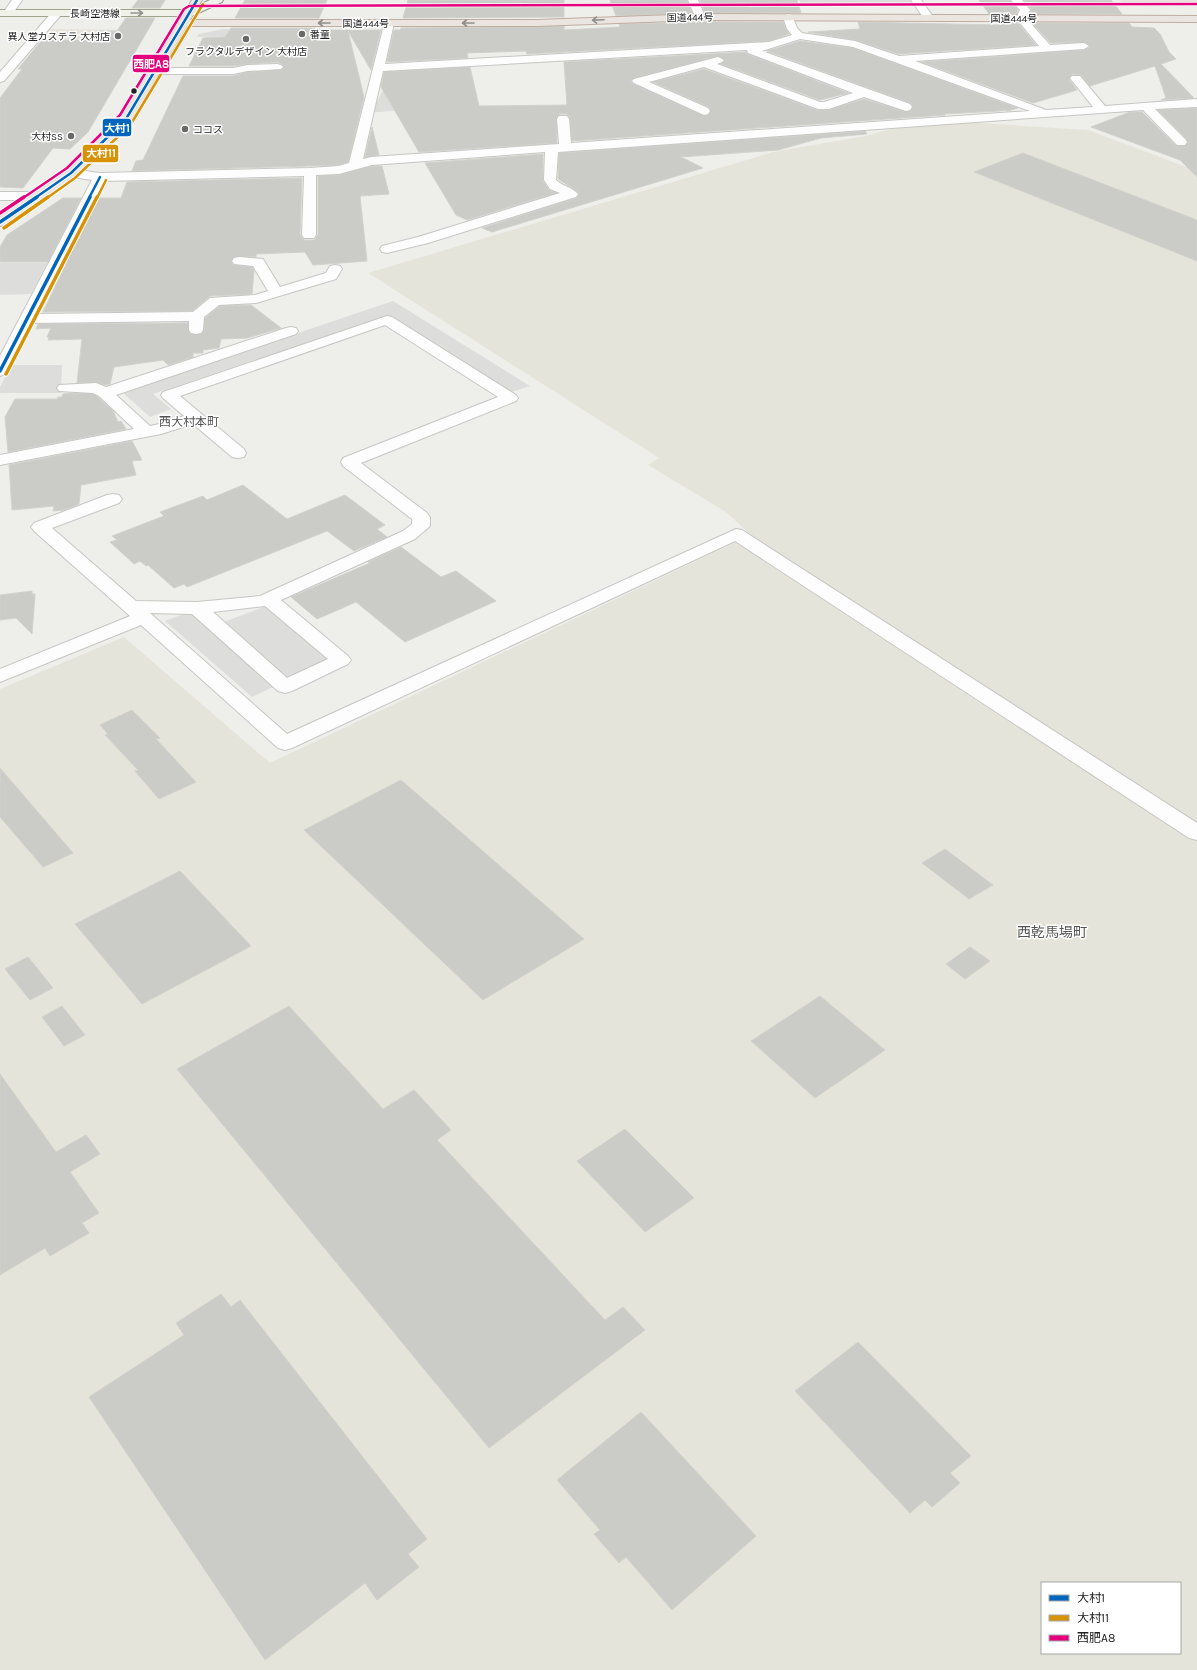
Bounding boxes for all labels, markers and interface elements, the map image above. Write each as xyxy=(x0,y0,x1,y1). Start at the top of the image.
street label: 長崎空港線 xyxy=(70,8,120,20)
one-way arrow xyxy=(130,9,143,17)
street label: 国道444号 xyxy=(667,12,714,24)
street label: 国道444号 xyxy=(991,13,1037,25)
one-way arrow xyxy=(592,17,605,24)
street label: 国道444号 xyxy=(343,18,389,30)
one-way arrow xyxy=(318,19,331,27)
one-way arrow xyxy=(462,19,475,27)
marker: 番童 xyxy=(297,29,307,39)
place label: 番童 xyxy=(310,29,330,41)
place label: 異人堂カステラ 大村店 xyxy=(8,31,110,43)
marker: 異人堂カステラ 大村店 xyxy=(113,31,123,41)
marker: フラクタルデザイン 大村店 xyxy=(241,34,251,44)
place label: フラクタルデザイン 大村店 xyxy=(185,46,307,58)
line badge: 西肥A8 xyxy=(132,54,170,73)
text: 西肥A8 xyxy=(133,58,169,71)
unlabelled marker xyxy=(129,86,139,96)
line badge: 大村1 xyxy=(102,118,132,137)
text: 大村1 xyxy=(104,122,130,135)
marker: ココス xyxy=(180,124,190,134)
place label: ココス xyxy=(193,124,223,136)
place label: 大村SS xyxy=(31,131,63,143)
marker: 大村SS xyxy=(66,131,76,141)
line badge: 大村11 xyxy=(82,144,119,163)
text: 大村11 xyxy=(86,147,116,160)
district label: 西大村本町 xyxy=(159,415,219,429)
district label: 西乾馬場町 xyxy=(1017,924,1087,941)
legend xyxy=(1041,1582,1181,1654)
text: 大村1 xyxy=(1077,1591,1105,1605)
text: 大村11 xyxy=(1077,1611,1109,1625)
text: 西肥A8 xyxy=(1077,1631,1115,1645)

